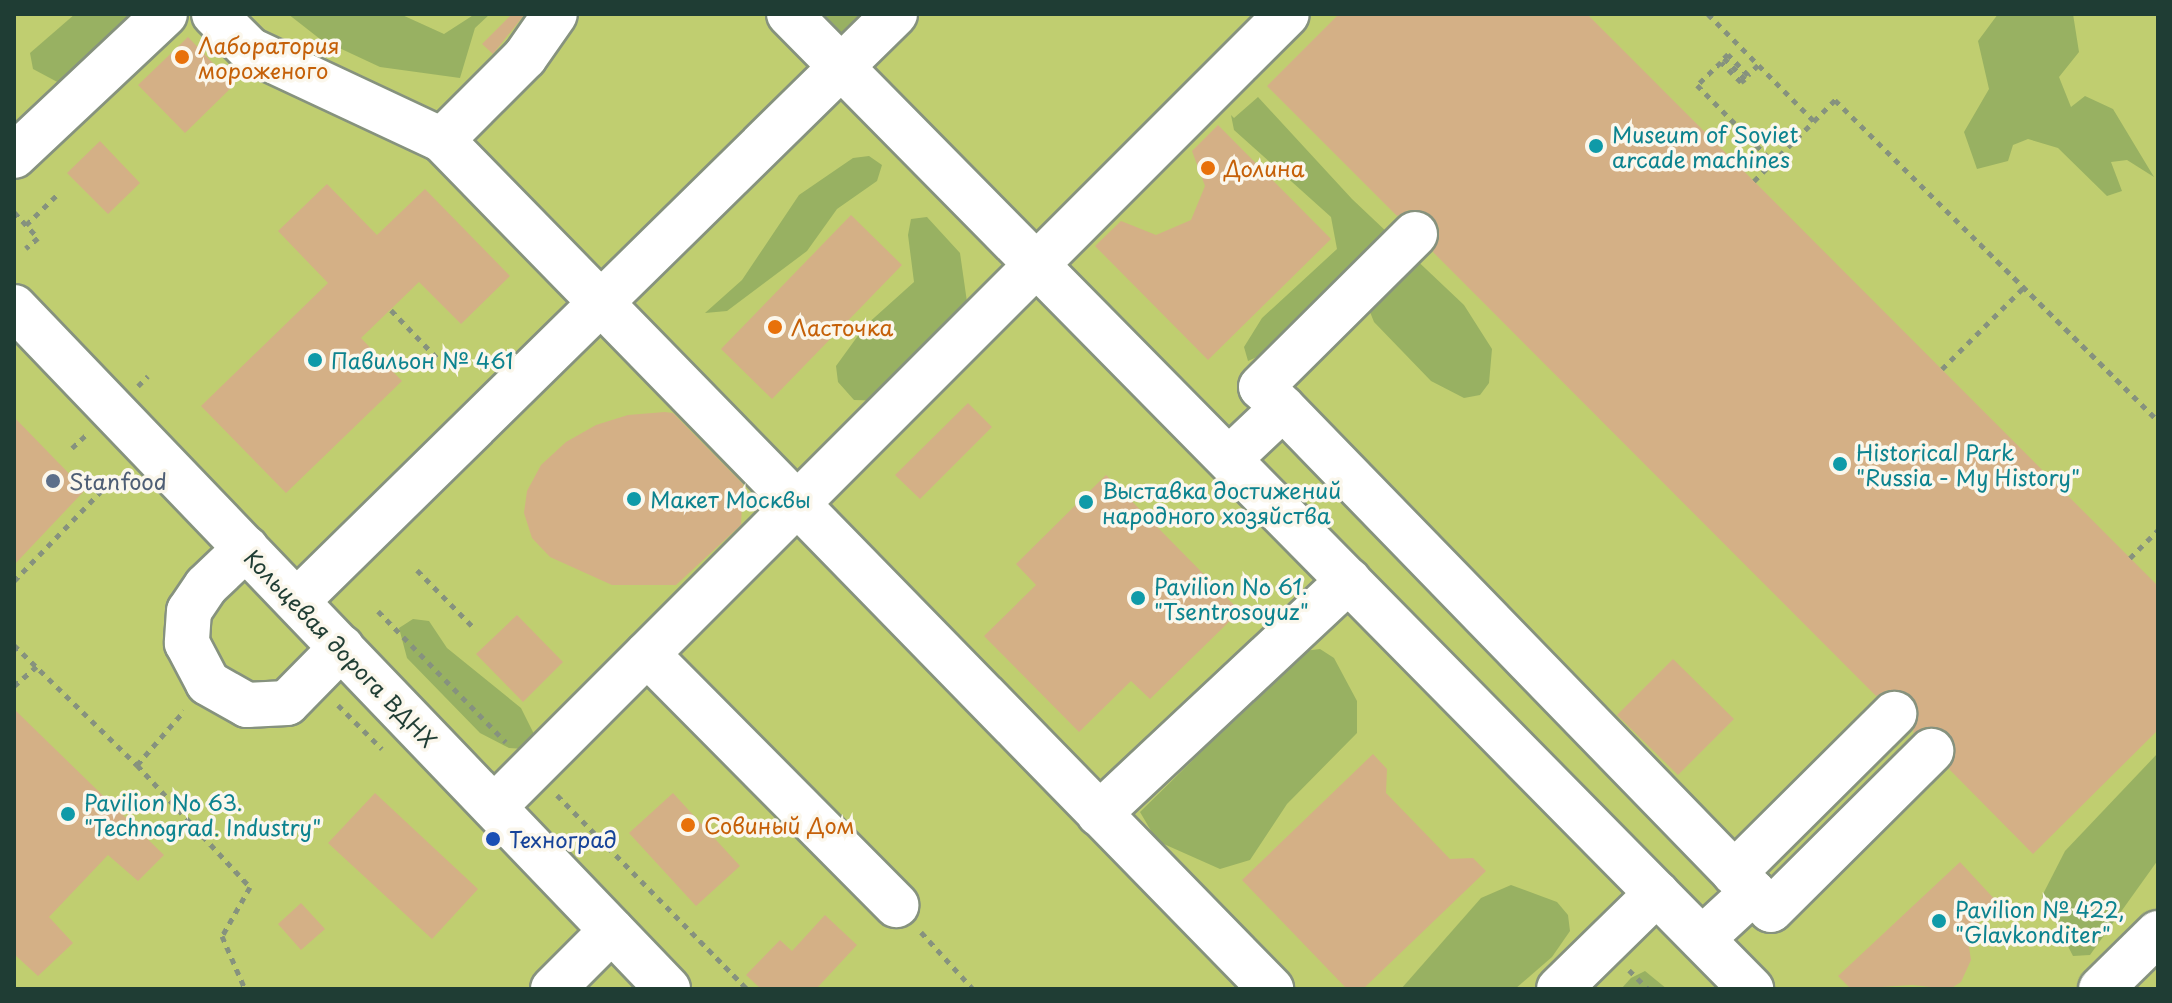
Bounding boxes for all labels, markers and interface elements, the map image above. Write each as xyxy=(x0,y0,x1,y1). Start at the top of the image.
place label: Лаборатория мороженого xyxy=(198,31,340,82)
marker: Лаборатория мороженого xyxy=(173,48,191,66)
place label: Museum of Soviet arcade machines xyxy=(1612,120,1798,172)
marker: Museum of Soviet arcade machines xyxy=(1587,137,1605,155)
place label: Долина xyxy=(1224,155,1305,181)
marker: Долина xyxy=(1199,159,1217,177)
place label: Ласточка xyxy=(791,314,893,340)
marker: Ласточка xyxy=(766,318,784,336)
place label: Павильон № 461 xyxy=(331,347,513,373)
marker: Павильон № 461 xyxy=(306,351,324,369)
place label: Historical Park "Russia - My History" xyxy=(1856,438,2083,490)
marker: Historical Park "Russia - My History" xyxy=(1831,455,1849,473)
place label: Stanfood xyxy=(69,468,167,494)
marker: Stanfood xyxy=(44,472,62,490)
place label: Выставка достижений народного хозяйства xyxy=(1102,476,1342,528)
place label: Макет Москвы xyxy=(650,486,811,512)
marker: Макет Москвы xyxy=(625,490,643,508)
marker: Выставка достижений народного хозяйства xyxy=(1077,493,1095,511)
street label: Кольцевая дорога ВДНХ xyxy=(239,543,443,753)
place label: Pavilion No 61. "Tsentrosoyuz" xyxy=(1154,572,1309,624)
marker: Pavilion No 61. "Tsentrosoyuz" xyxy=(1129,589,1147,607)
place label: Pavilion No 63. "Technograd. Industry" xyxy=(84,788,323,840)
marker: Pavilion No 63. "Technograd. Industry" xyxy=(59,805,77,823)
place label: Совиный Дом xyxy=(704,812,855,838)
marker: Совиный Дом xyxy=(679,816,697,834)
place label: Техноград xyxy=(509,826,617,852)
marker: Техноград xyxy=(484,830,502,848)
place label: Pavilion № 422, "Glavkonditer" xyxy=(1955,895,2126,946)
marker: Pavilion № 422, "Glavkonditer" xyxy=(1930,912,1948,930)

